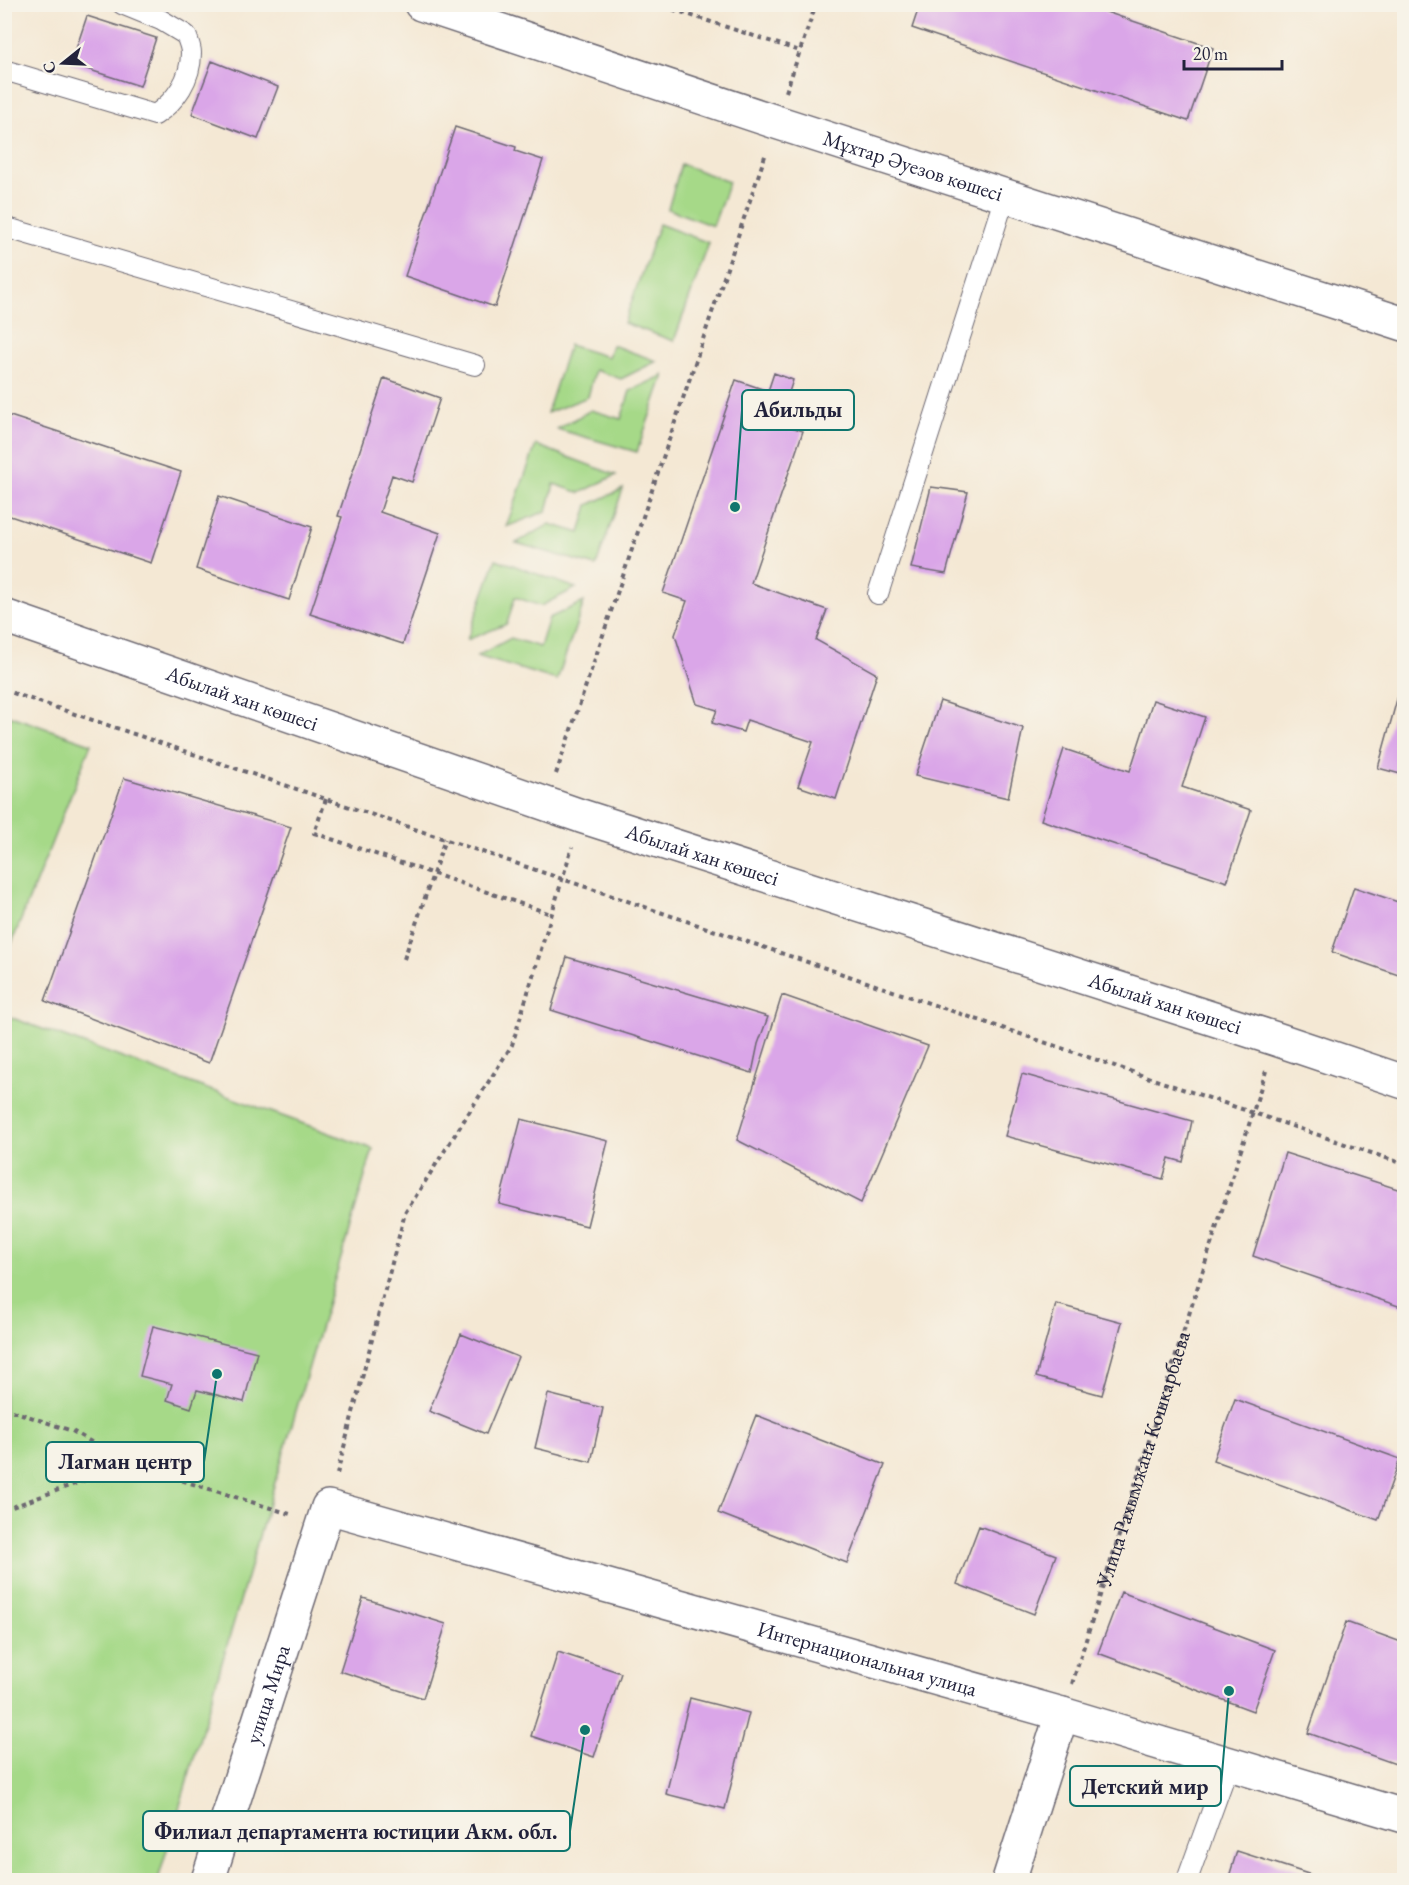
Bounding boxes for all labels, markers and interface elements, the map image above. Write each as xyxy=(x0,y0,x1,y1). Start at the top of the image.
north arrow xyxy=(33,33,93,93)
scale bar xyxy=(1184,33,1282,71)
text: 20 m xyxy=(1193,42,1228,65)
text: С xyxy=(37,59,61,76)
street label: Мұхтар Әуезов көшесі xyxy=(820,124,1006,207)
callout: Абильды xyxy=(742,390,854,430)
text: Абильды xyxy=(753,395,842,424)
street label: Абылай хан көшесі xyxy=(162,659,322,737)
street label: Абылай хан көшесі xyxy=(622,817,782,892)
street label: Абылай хан көшесі xyxy=(1084,965,1245,1040)
street label: Улица Рахымжана Кошкарбаева xyxy=(1089,1327,1196,1591)
callout: Лагман центр xyxy=(46,1442,204,1482)
text: Лагман центр xyxy=(58,1447,192,1476)
street label: Интернациональная улица xyxy=(754,1615,981,1703)
street label: улица Мира xyxy=(239,1641,296,1747)
callout: Детский мир xyxy=(1070,1766,1221,1806)
text: Детский мир xyxy=(1082,1772,1208,1801)
callout: Филиал департамента юстиции Акм. обл. xyxy=(143,1811,570,1851)
text: Филиал департамента юстиции Акм. обл. xyxy=(155,1817,557,1846)

